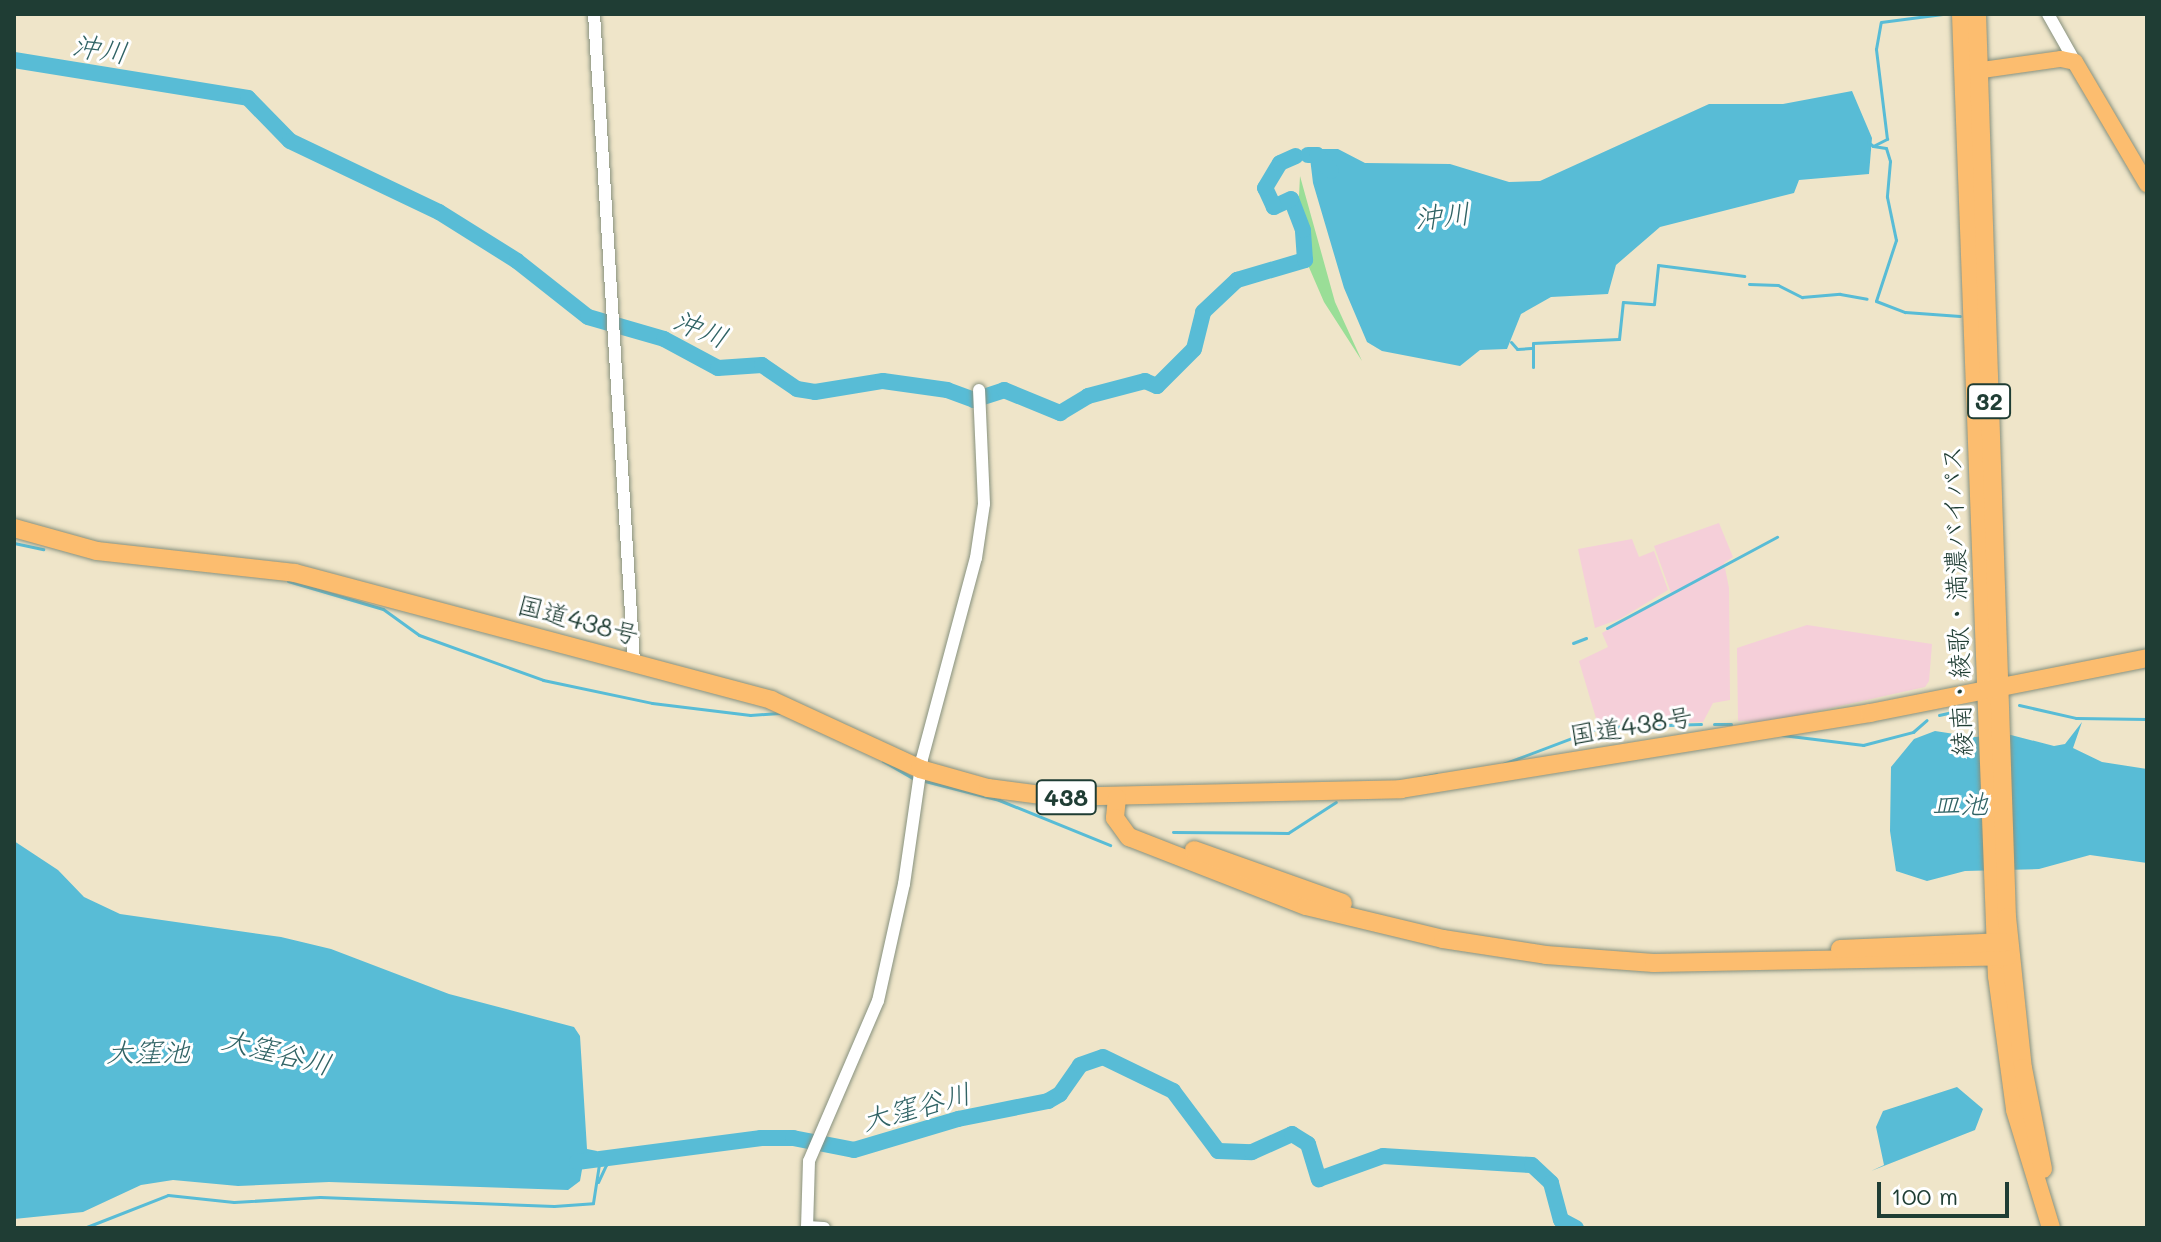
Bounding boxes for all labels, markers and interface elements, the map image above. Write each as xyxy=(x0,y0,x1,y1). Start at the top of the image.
water label: 沖川 xyxy=(70,27,130,69)
water label: 沖川 xyxy=(1412,195,1472,235)
water label: 沖川 xyxy=(669,302,733,354)
road number: 32 xyxy=(1967,381,2011,421)
street label: 綾南・綾歌・満濃バイパス xyxy=(1936,445,1978,757)
street label: 国道438号 xyxy=(514,589,642,651)
street label: 国道438号 xyxy=(1567,701,1695,751)
road number: 438 xyxy=(1034,777,1098,817)
water label: 皿池 xyxy=(1932,786,1988,820)
water label: 大窪谷川 xyxy=(219,1021,335,1081)
water label: 大窪池 xyxy=(106,1034,190,1068)
water label: 大窪谷川 xyxy=(858,1075,974,1137)
scale bar xyxy=(1881,1166,2013,1216)
text: 100 m xyxy=(1891,1180,1958,1211)

